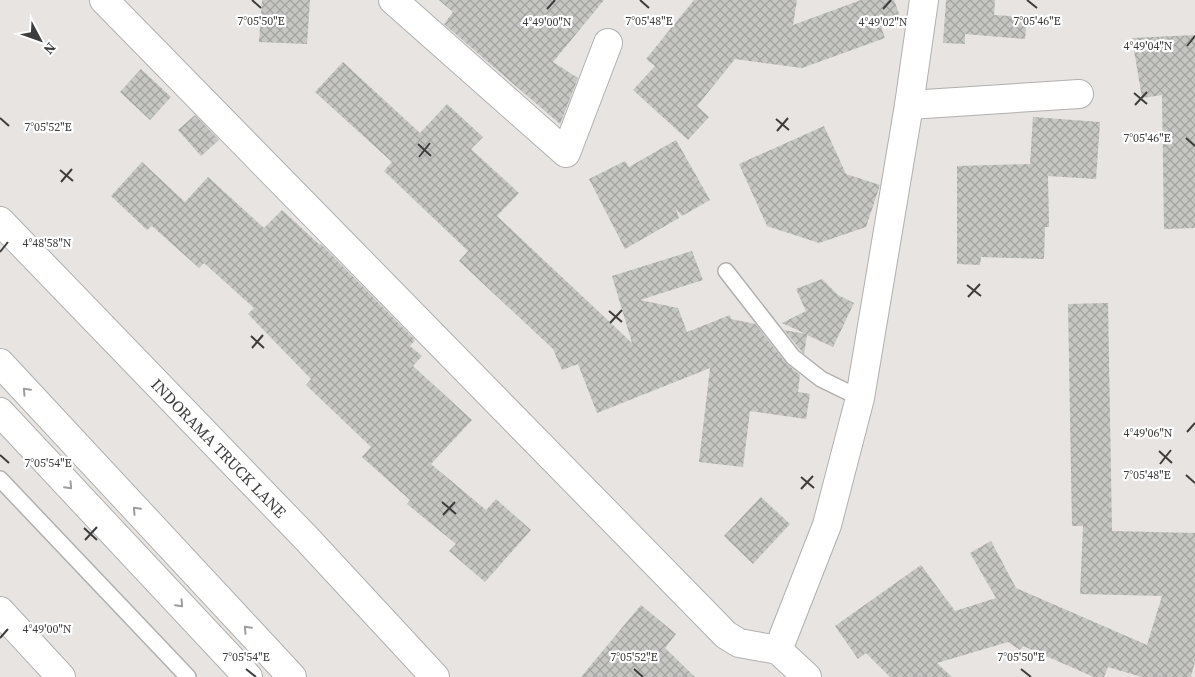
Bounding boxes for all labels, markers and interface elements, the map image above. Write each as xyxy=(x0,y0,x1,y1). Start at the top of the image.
text: 7°05'50"E xyxy=(237,13,285,29)
text: 7°05'48"E xyxy=(625,13,673,29)
text: 7°05'46"E xyxy=(1013,13,1061,29)
text: 4°49'00"N xyxy=(522,14,572,30)
text: 4°49'02"N xyxy=(858,14,908,30)
north arrow xyxy=(15,15,65,65)
text: N xyxy=(39,38,61,59)
text: 4°49'04"N xyxy=(1123,38,1173,54)
text: 7°05'52"E xyxy=(24,119,72,135)
text: 7°05'46"E xyxy=(1123,130,1171,146)
text: 4°48'58"N xyxy=(22,235,72,251)
street label: INDORAMA TRUCK LANE xyxy=(146,373,292,523)
one-way arrow xyxy=(23,387,32,396)
text: 4°49'06"N xyxy=(1123,425,1173,441)
text: 7°05'54"E xyxy=(24,455,72,471)
text: 7°05'48"E xyxy=(1123,467,1171,483)
one-way arrow xyxy=(63,480,72,489)
one-way arrow xyxy=(133,506,142,515)
one-way arrow xyxy=(174,599,183,608)
text: 4°49'00"N xyxy=(22,621,72,637)
one-way arrow xyxy=(244,625,253,634)
text: 7°05'54"E xyxy=(222,649,270,665)
text: 7°05'52"E xyxy=(610,649,658,665)
text: 7°05'50"E xyxy=(997,649,1045,665)

